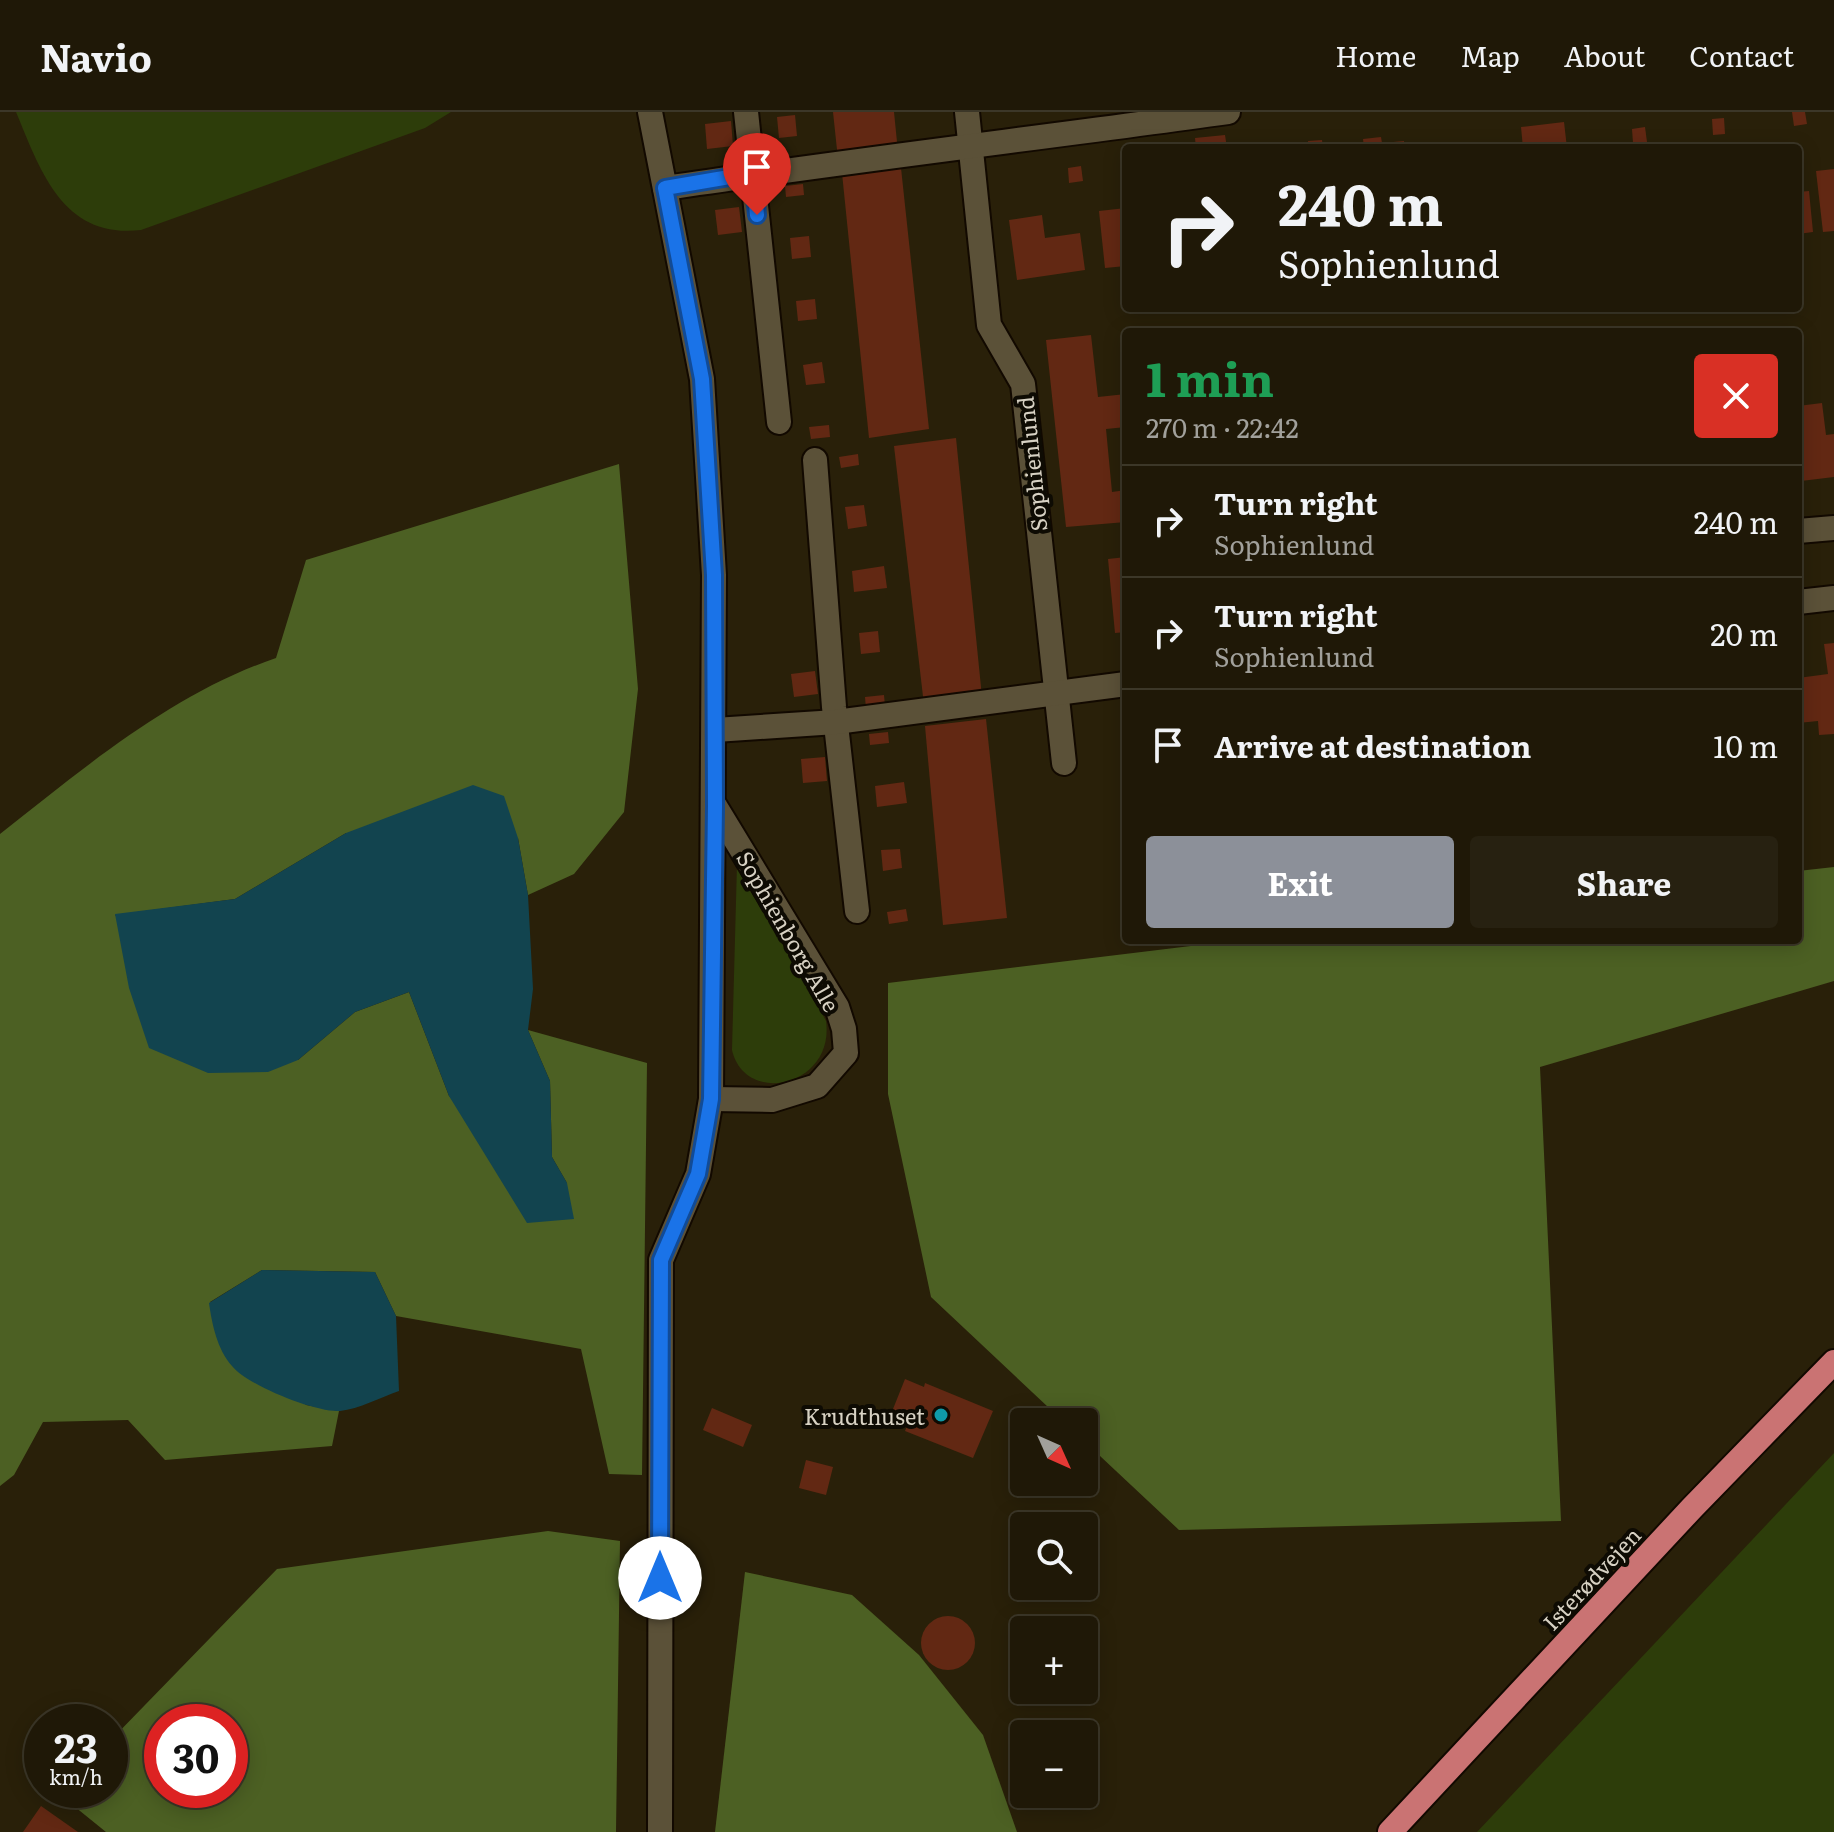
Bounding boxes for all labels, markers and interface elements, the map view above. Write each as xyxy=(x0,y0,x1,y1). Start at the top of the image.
text: Navio xyxy=(40,27,152,84)
text: Home xyxy=(1335,34,1416,76)
text: Map xyxy=(1460,34,1520,76)
text: About xyxy=(1564,34,1645,76)
text: Contact xyxy=(1689,34,1794,76)
pin xyxy=(723,133,791,215)
icon: arrive xyxy=(735,145,779,189)
text: 240 m xyxy=(1278,160,1443,243)
icon: right xyxy=(1146,176,1250,280)
text: Sophienlund xyxy=(1278,236,1500,289)
text: 1 min xyxy=(1146,341,1274,412)
button: close xyxy=(1694,354,1778,438)
street label: Sophienlund xyxy=(1008,395,1054,533)
text: 270 m · 22:42 xyxy=(1146,407,1299,446)
text: Turn right xyxy=(1214,480,1378,524)
icon: right xyxy=(1146,499,1190,543)
text: 240 m xyxy=(1694,499,1778,543)
text: Sophienlund xyxy=(1214,524,1374,563)
text: Turn right xyxy=(1214,592,1378,636)
icon: right xyxy=(1146,611,1190,655)
text: 20 m xyxy=(1710,611,1778,655)
text: Sophienlund xyxy=(1214,636,1374,675)
icon: arrive xyxy=(1146,723,1190,767)
text: Arrive at destination xyxy=(1214,723,1531,767)
text: 10 m xyxy=(1713,723,1778,767)
button: Exit xyxy=(1146,836,1454,928)
button: Share xyxy=(1470,836,1778,928)
street label: Sophienborg Alle xyxy=(729,844,849,1018)
place label: Krudthuset xyxy=(804,1399,925,1432)
marker: Krudthuset xyxy=(932,1406,950,1424)
north arrow xyxy=(1010,1408,1098,1496)
map controls xyxy=(1010,1408,1098,1808)
button: search xyxy=(1010,1512,1098,1600)
street label: Isterødvejen xyxy=(1534,1519,1648,1637)
position arrow xyxy=(618,1536,702,1620)
button: + xyxy=(1010,1616,1098,1704)
speed limit sign: 30 xyxy=(144,1704,248,1808)
text: 23 xyxy=(54,1716,98,1775)
button: − xyxy=(1010,1720,1098,1808)
text: km/h xyxy=(49,1761,103,1791)

